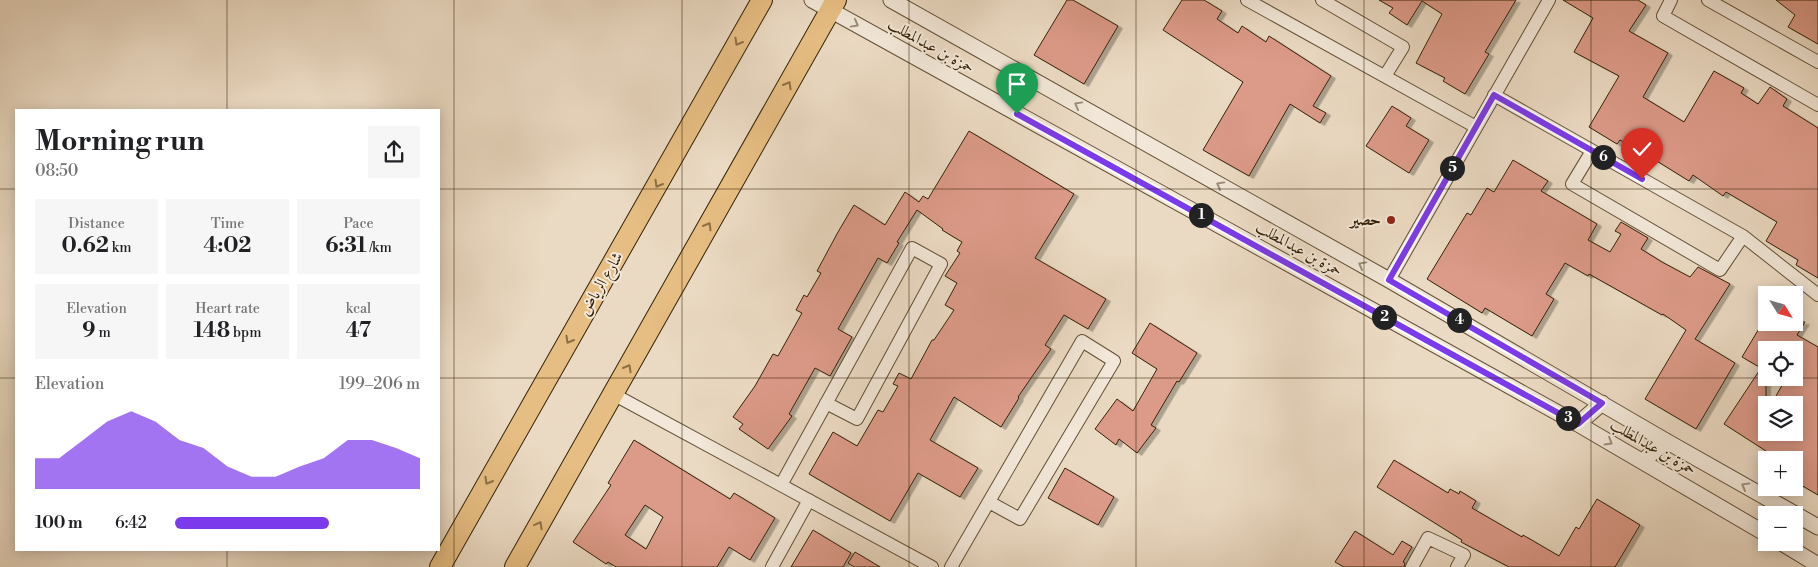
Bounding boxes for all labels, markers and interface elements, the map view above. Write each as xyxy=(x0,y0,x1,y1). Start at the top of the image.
street label: حمزة بن عبدالمطلب xyxy=(884,14,978,78)
one-way arrow xyxy=(849,17,858,27)
one-way arrow xyxy=(734,37,744,46)
pin xyxy=(996,63,1038,114)
icon: arrive xyxy=(1003,70,1031,98)
one-way arrow xyxy=(782,81,792,90)
one-way arrow xyxy=(1075,102,1084,112)
text: Morning run xyxy=(35,124,204,159)
button: share xyxy=(368,126,420,178)
pin xyxy=(1621,128,1663,179)
icon: check xyxy=(1628,135,1656,163)
pin: 6 xyxy=(1590,144,1616,170)
text: 6 xyxy=(1599,148,1608,166)
pin: 5 xyxy=(1440,156,1464,180)
text: 5 xyxy=(1448,159,1457,177)
text: 08:50 xyxy=(35,161,78,181)
one-way arrow xyxy=(654,178,664,187)
one-way arrow xyxy=(1216,181,1225,191)
pin: 1 xyxy=(1188,202,1214,228)
text: 1 xyxy=(1198,206,1205,224)
place label: حصير xyxy=(1348,210,1381,230)
marker: حصير xyxy=(1385,214,1397,226)
text: Distance xyxy=(68,215,125,233)
text: Time xyxy=(211,215,244,233)
text: Pace xyxy=(343,215,374,233)
street label: حمزة بن عبدالمطلب xyxy=(1252,217,1346,281)
one-way arrow xyxy=(701,223,711,232)
text: 0.62 xyxy=(62,233,109,259)
text: 4:02 xyxy=(204,233,251,259)
text: 6:31 xyxy=(325,233,367,259)
text: km xyxy=(109,239,131,257)
text: /km xyxy=(367,239,392,257)
street label: شارع الرياض xyxy=(575,248,630,321)
one-way arrow xyxy=(1358,261,1367,271)
north arrow xyxy=(1758,286,1802,331)
map controls xyxy=(1758,286,1803,551)
text: Elevation xyxy=(66,300,127,318)
text: Heart rate xyxy=(195,300,260,318)
text: kcal xyxy=(346,300,371,318)
pin: 2 xyxy=(1372,304,1396,330)
text: 2 xyxy=(1380,308,1389,326)
pin: 4 xyxy=(1446,308,1472,332)
text: 4 xyxy=(1455,311,1464,329)
text: 9 xyxy=(82,318,96,344)
text: 148 xyxy=(194,318,230,344)
text: 47 xyxy=(346,318,371,344)
text: m xyxy=(96,324,111,342)
text: bpm xyxy=(230,324,261,342)
one-way arrow xyxy=(565,335,575,344)
button: locate xyxy=(1758,341,1803,386)
one-way arrow xyxy=(621,364,631,373)
text: Elevation xyxy=(35,374,104,394)
text: 199–206 m xyxy=(339,374,420,394)
button: layers xyxy=(1758,396,1803,441)
pin: 3 xyxy=(1556,406,1580,430)
text: 3 xyxy=(1564,409,1573,427)
street label: حمزة بن عبدالمطلب xyxy=(1606,414,1700,480)
one-way arrow xyxy=(1604,435,1613,445)
button: + xyxy=(1758,451,1803,496)
one-way arrow xyxy=(485,476,495,485)
one-way arrow xyxy=(1741,482,1750,492)
button: − xyxy=(1758,506,1803,551)
text: 100 m xyxy=(35,513,83,533)
text: 6:42 xyxy=(115,513,147,533)
one-way arrow xyxy=(533,521,543,530)

